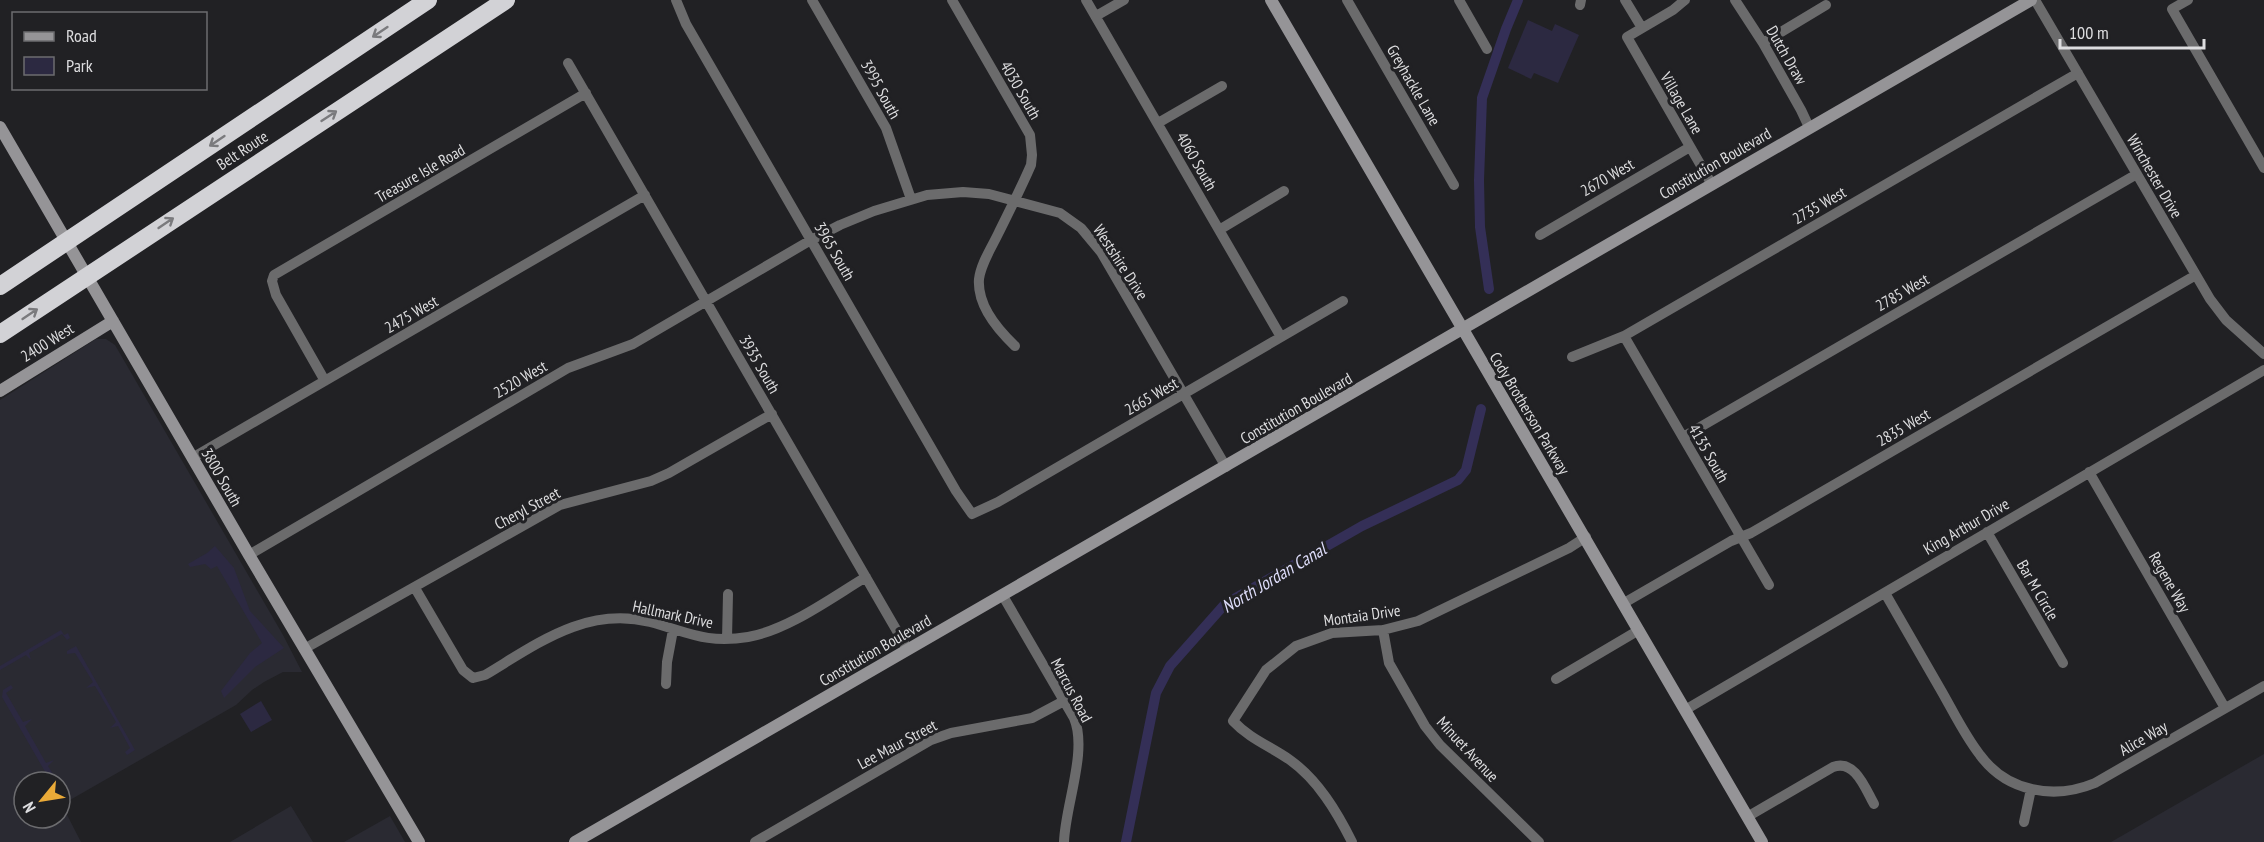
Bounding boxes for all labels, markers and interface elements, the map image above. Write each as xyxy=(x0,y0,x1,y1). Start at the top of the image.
legend xyxy=(12,12,207,90)
scale bar xyxy=(2060,12,2204,50)
text: 100 m xyxy=(2069,21,2109,44)
street label: Dutch Draw xyxy=(1762,22,1812,88)
text: Road xyxy=(66,24,97,47)
one-way arrow xyxy=(371,26,388,39)
street label: Greyhackle Lane xyxy=(1383,41,1445,129)
text: Park xyxy=(66,54,93,77)
street label: 3995 South xyxy=(857,56,905,122)
street label: 4030 South xyxy=(996,57,1046,123)
street label: Village Lane xyxy=(1656,68,1708,137)
one-way arrow xyxy=(321,109,338,122)
street label: Constitution Boulevard xyxy=(1655,123,1775,203)
street label: Belt Route xyxy=(212,126,272,174)
street label: 4060 South xyxy=(1172,128,1222,194)
street label: Winchester Drive xyxy=(2123,130,2187,222)
one-way arrow xyxy=(210,135,226,147)
street label: Treasure Isle Road xyxy=(372,139,468,207)
street label: 2670 West xyxy=(1577,153,1638,200)
street label: 2735 West xyxy=(1789,181,1850,228)
one-way arrow xyxy=(158,216,175,229)
street label: 3965 South xyxy=(810,218,860,284)
street label: Westshire Drive xyxy=(1089,221,1153,303)
street label: 2785 West xyxy=(1872,268,1933,315)
street label: 2475 West xyxy=(381,290,442,337)
one-way arrow xyxy=(22,308,38,320)
street label: 2400 West xyxy=(17,318,78,366)
street label: 3935 South xyxy=(735,331,785,397)
street label: Cody Brotherson Parkway xyxy=(1486,348,1574,478)
street label: 2520 West xyxy=(490,355,551,402)
street label: Constitution Boulevard xyxy=(1236,368,1356,448)
street label: 2665 West xyxy=(1121,372,1182,419)
street label: 2835 West xyxy=(1873,403,1934,450)
street label: 4135 South xyxy=(1684,420,1734,486)
street label: 3800 South xyxy=(197,444,247,510)
street label: Cheryl Street xyxy=(491,482,564,534)
street label: King Arthur Drive xyxy=(1920,493,2012,559)
water label: North Jordan Canal xyxy=(1217,536,1332,618)
street label: Regene Way xyxy=(2145,548,2195,616)
street label: Bar M Circle xyxy=(2013,556,2063,624)
street label: Hallmark Drive xyxy=(631,596,715,632)
street label: Montaia Drive xyxy=(1322,600,1402,630)
street label: Constitution Boulevard xyxy=(815,610,935,690)
street label: Marcus Road xyxy=(1047,655,1097,726)
street label: Minuet Avenue xyxy=(1433,712,1503,786)
street label: Lee Maur Street xyxy=(854,715,941,773)
street label: Alice Way xyxy=(2115,716,2171,760)
north arrow xyxy=(12,770,72,830)
text: N xyxy=(18,799,40,816)

